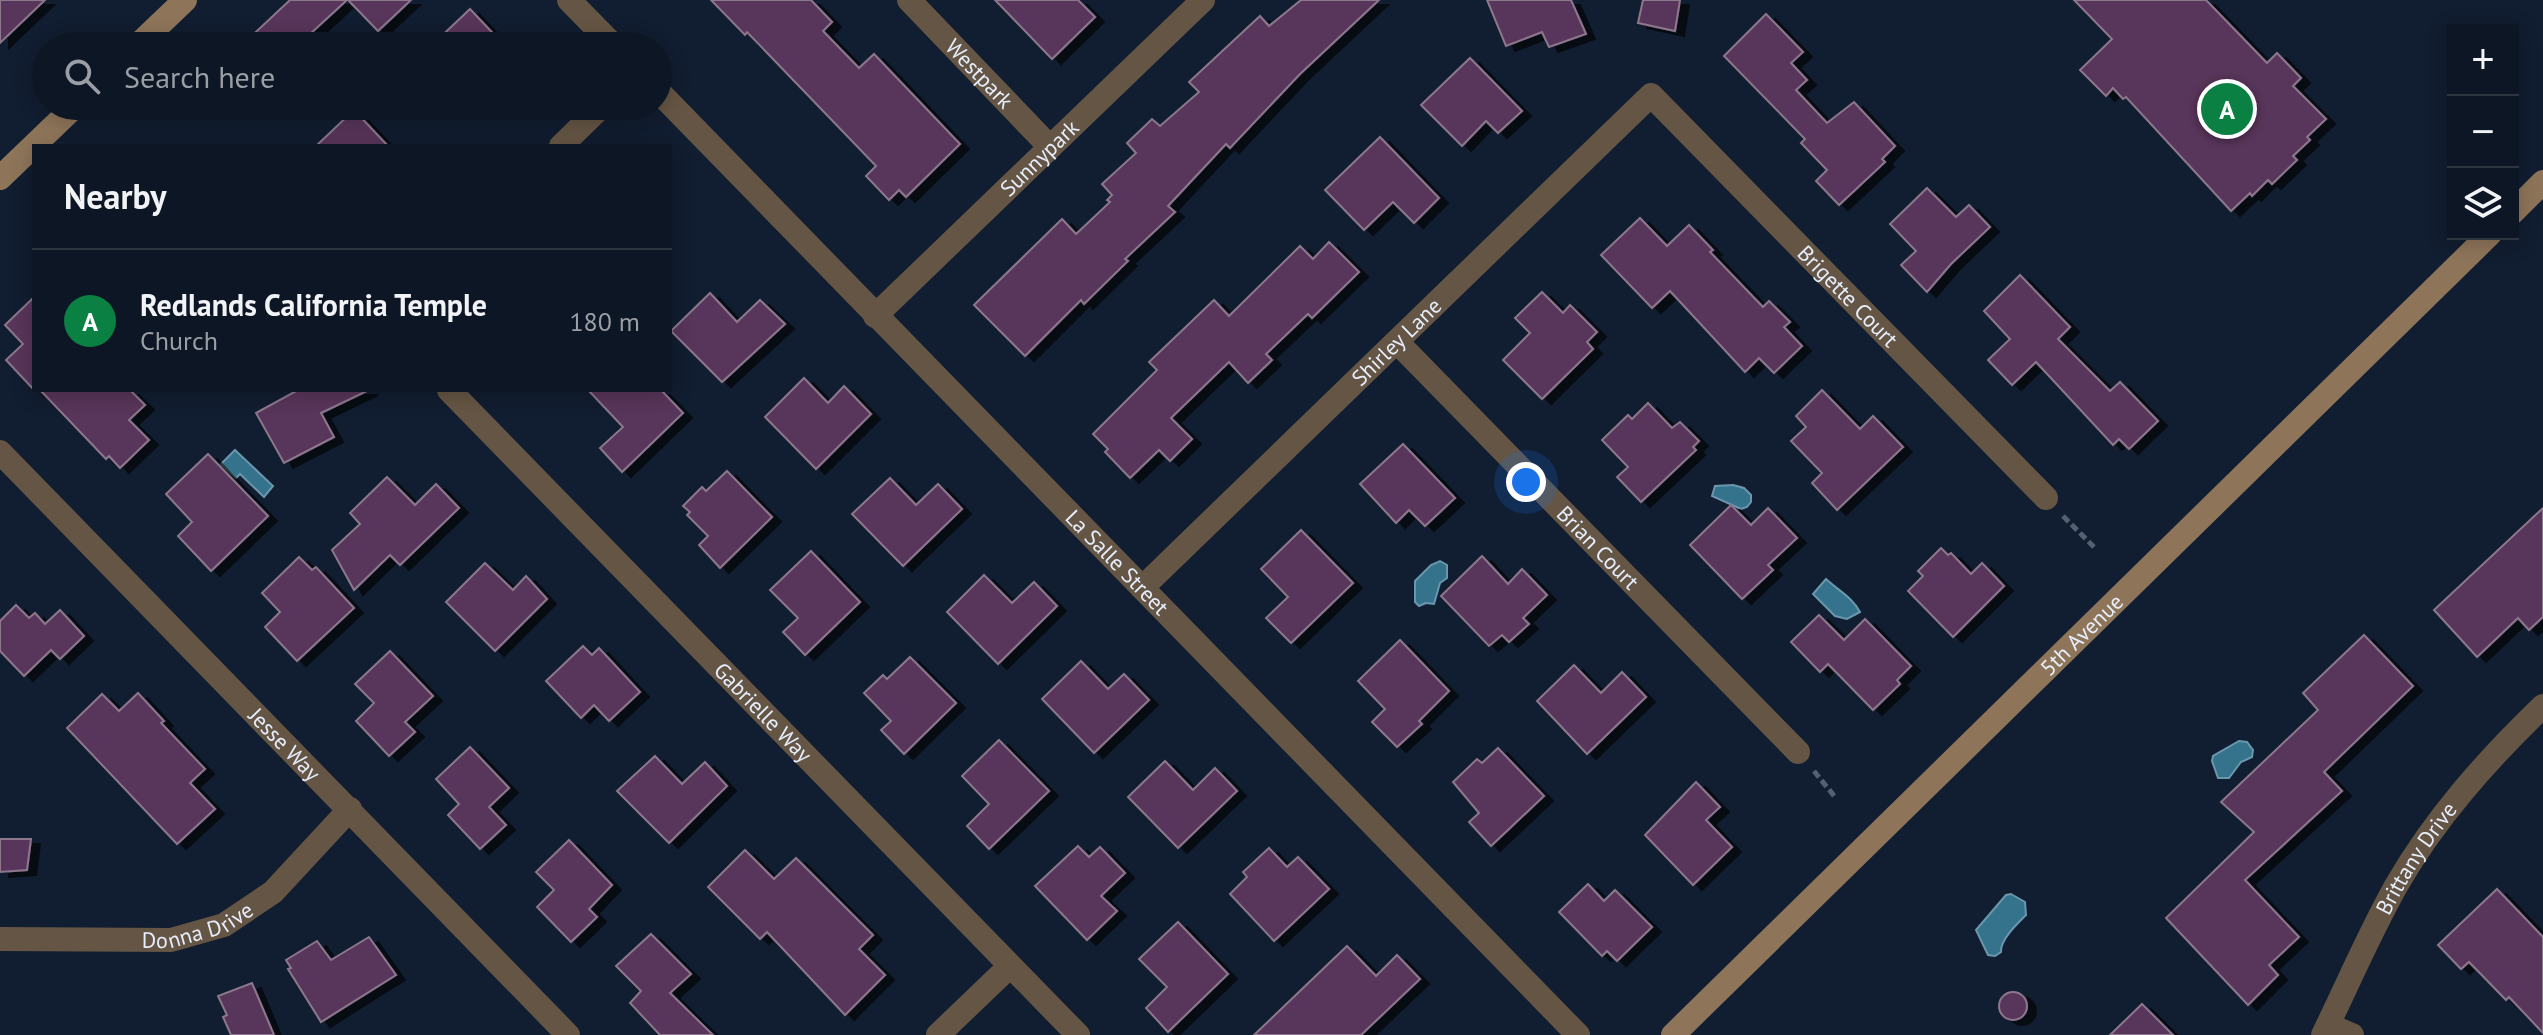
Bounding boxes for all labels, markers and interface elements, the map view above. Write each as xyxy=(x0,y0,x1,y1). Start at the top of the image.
map controls xyxy=(2447,24,2519,240)
button: + xyxy=(2447,24,2519,96)
search box xyxy=(32,32,672,120)
street label: Westpark xyxy=(940,33,1020,115)
icon: search xyxy=(60,54,104,98)
text: Search here xyxy=(124,57,275,96)
pin: A xyxy=(2201,79,2253,139)
button: − xyxy=(2447,96,2519,168)
street label: Sunnypark xyxy=(994,113,1085,202)
button: layers xyxy=(2447,168,2519,240)
text: Nearby xyxy=(64,174,166,218)
street label: Brigette Court xyxy=(1792,239,1905,353)
text: Redlands California Temple xyxy=(140,285,487,324)
street label: Shirley Lane xyxy=(1345,292,1447,392)
text: A xyxy=(82,305,98,338)
text: 180 m xyxy=(569,305,640,338)
text: Church xyxy=(140,324,218,357)
your location xyxy=(1506,462,1546,502)
street label: Brian Court xyxy=(1551,500,1645,596)
street label: La Salle Street xyxy=(1060,504,1175,621)
street label: 5th Avenue xyxy=(2034,588,2129,681)
street label: Gabrielle Way xyxy=(708,656,819,769)
street label: Jesse Way xyxy=(242,701,327,787)
street label: Brittany Drive xyxy=(2369,796,2463,919)
street label: Donna Drive xyxy=(142,895,258,954)

